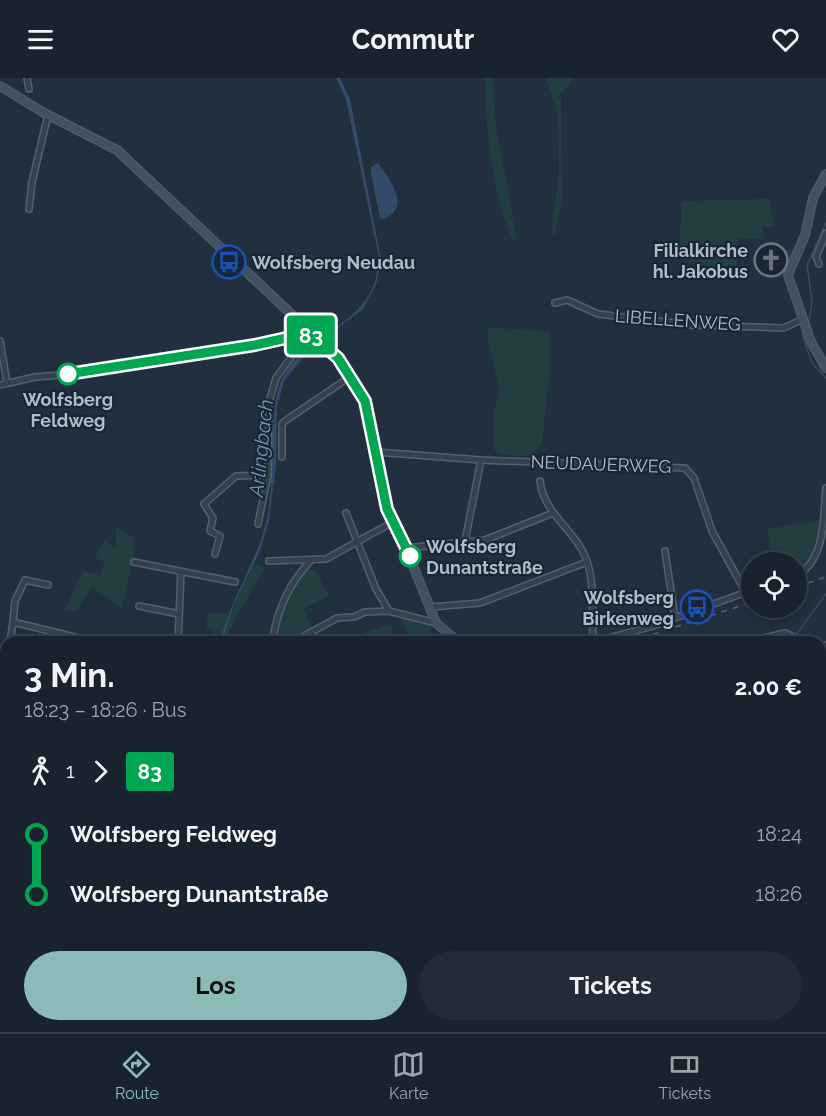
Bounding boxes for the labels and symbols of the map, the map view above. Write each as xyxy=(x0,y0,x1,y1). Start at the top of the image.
place label: Filialkirche hl. Jakobus xyxy=(653,240,748,282)
church icon: Filialkirche hl. Jakobus xyxy=(753,242,789,278)
bus stop icon: Wolfsberg Neudau xyxy=(211,244,247,280)
place label: Wolfsberg Neudau xyxy=(252,252,415,273)
street label: LIBELLENWEG xyxy=(614,305,742,335)
line badge: 83 xyxy=(284,316,338,354)
marker: Wolfsberg Feldweg xyxy=(57,363,79,385)
place label: Wolfsberg Feldweg xyxy=(23,389,113,431)
water label: Arlingbach xyxy=(244,398,278,499)
street label: NEUDAUERWEG xyxy=(530,451,672,477)
place label: Wolfsberg Dunantstraße xyxy=(426,536,543,578)
marker: Wolfsberg Dunantstraße xyxy=(399,545,421,567)
place label: Wolfsberg Birkenweg xyxy=(582,587,674,629)
bus stop icon: Wolfsberg Birkenweg xyxy=(679,589,715,625)

